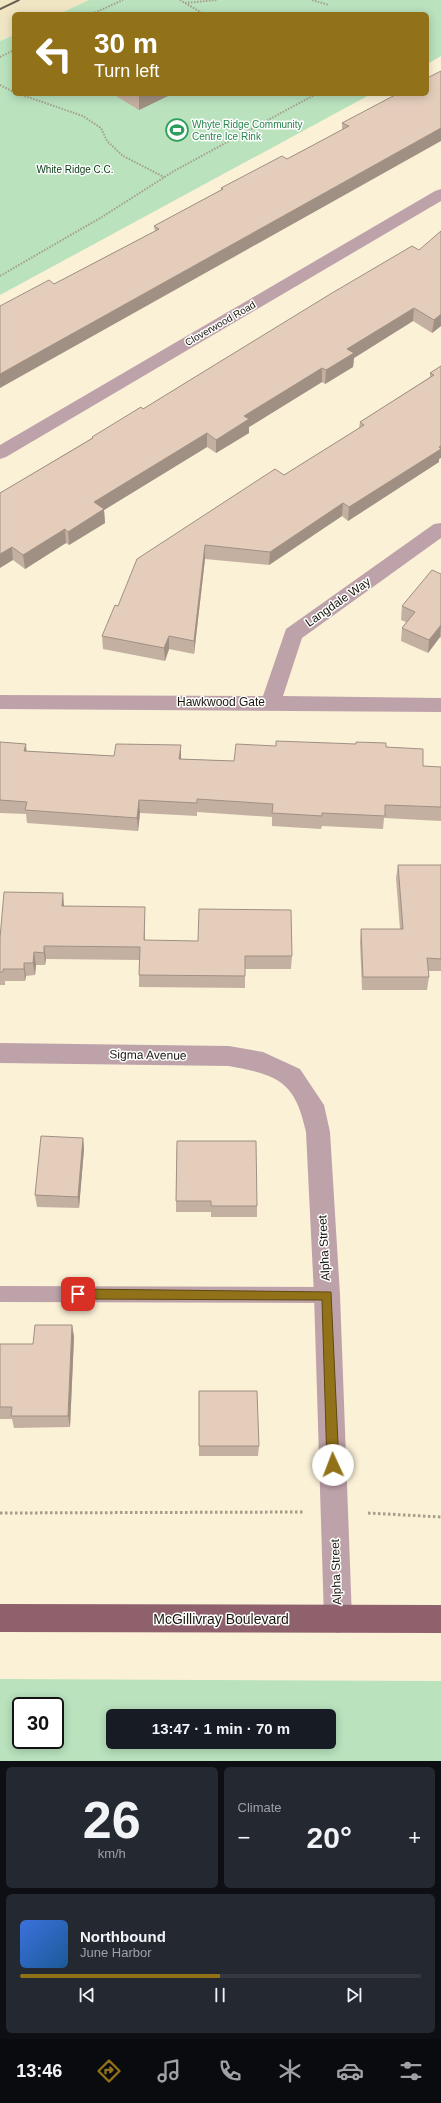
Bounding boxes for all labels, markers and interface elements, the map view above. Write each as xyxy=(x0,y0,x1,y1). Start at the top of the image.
icon: left xyxy=(28,28,80,80)
text: 30 m xyxy=(94,28,158,59)
text: Turn left xyxy=(94,61,159,81)
sports icon: Whyte Ridge Community Centre Ice Rink xyxy=(164,117,190,143)
place label: Whyte Ridge Community Centre Ice Rink xyxy=(192,119,303,142)
park label: White Ridge C.C. xyxy=(36,164,114,175)
street label: Cloverwood Road xyxy=(183,299,257,348)
street label: Langdale Way xyxy=(303,574,373,630)
street label: Hawkwood Gate xyxy=(177,695,265,709)
street label: Sigma Avenue xyxy=(109,1047,187,1063)
street label: Alpha Street xyxy=(315,1214,333,1281)
pin xyxy=(61,1277,95,1311)
icon: arrive xyxy=(67,1283,89,1305)
position arrow xyxy=(312,1444,354,1486)
street label: Alpha Street xyxy=(328,1538,344,1605)
street label: McGillivray Boulevard xyxy=(153,1611,289,1627)
speed limit sign: 30 xyxy=(12,1697,64,1749)
text: 13:47 · 1 min · 70 m xyxy=(152,1720,290,1737)
text: 26 xyxy=(83,1791,141,1849)
text: Climate xyxy=(238,1800,282,1815)
text: 20° xyxy=(307,1821,352,1854)
text: − xyxy=(238,1825,250,1850)
text: + xyxy=(408,1825,421,1850)
text: km/h xyxy=(98,1846,126,1861)
text: Northbound xyxy=(80,1928,166,1945)
text: June Harbor xyxy=(80,1945,152,1960)
icon: previous xyxy=(76,1984,98,2006)
icon: pause xyxy=(209,1984,231,2006)
icon: next xyxy=(343,1984,365,2006)
icon: directions xyxy=(95,2057,123,2085)
icon: music xyxy=(155,2057,183,2085)
icon: phone xyxy=(216,2057,244,2085)
icon: climate xyxy=(276,2057,304,2085)
icon: car xyxy=(336,2057,364,2085)
icon: filters xyxy=(397,2057,425,2085)
text: 13:46 xyxy=(16,2061,62,2081)

